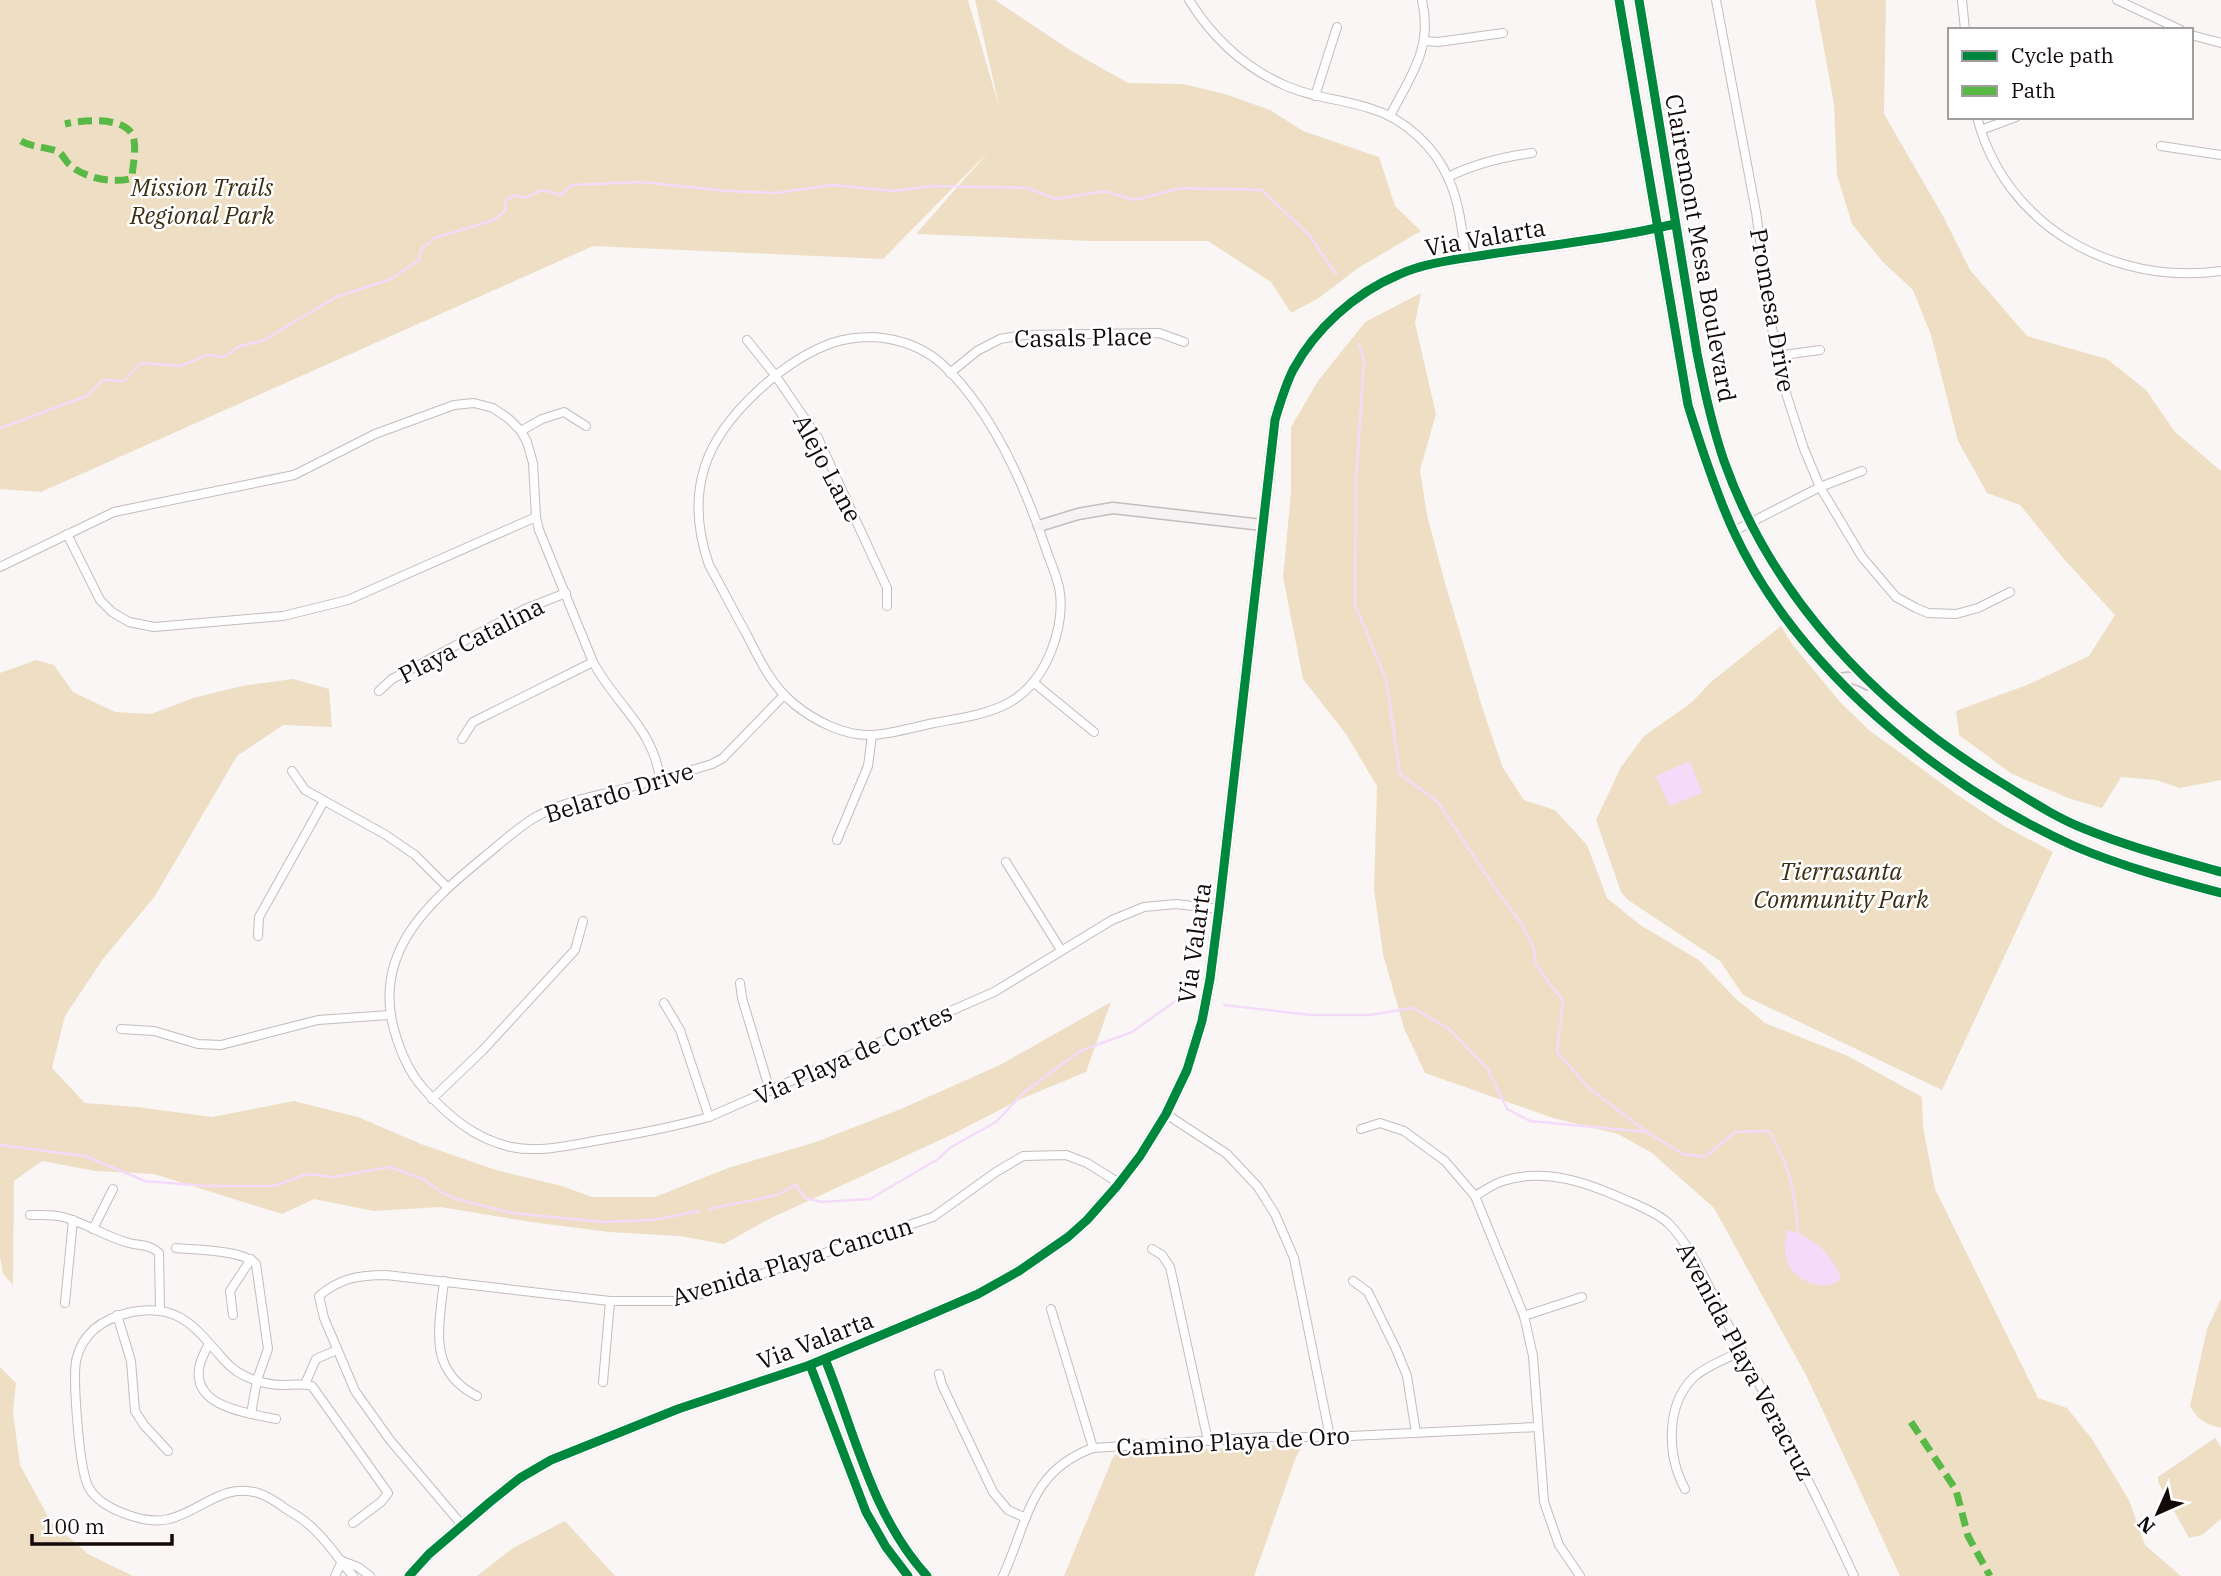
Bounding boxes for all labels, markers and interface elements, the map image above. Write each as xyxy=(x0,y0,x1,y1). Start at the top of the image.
legend xyxy=(1948,28,2193,119)
text: Cycle path xyxy=(2011,41,2114,69)
text: Path xyxy=(2011,76,2056,104)
street label: Clairemont Mesa Boulevard xyxy=(1658,91,1744,405)
park label: Mission Trails Regional Park xyxy=(129,171,274,231)
street label: Via Valarta xyxy=(1422,211,1548,263)
street label: Promesa Drive xyxy=(1743,226,1803,394)
street label: Casals Place xyxy=(1014,320,1152,354)
street label: Alejo Lane xyxy=(786,408,870,528)
street label: Playa Catalina xyxy=(393,590,549,690)
street label: Belardo Drive xyxy=(541,754,697,830)
park label: Tierrasanta Community Park xyxy=(1753,855,1929,915)
street label: Via Valarta xyxy=(1170,880,1218,1006)
street label: Via Playa de Cortes xyxy=(749,996,957,1112)
street label: Avenida Playa Cancun xyxy=(668,1209,916,1313)
street label: Avenida Playa Veracruz xyxy=(1670,1236,1822,1486)
street label: Via Valarta xyxy=(752,1303,878,1377)
street label: Camino Playa de Oro xyxy=(1115,1419,1351,1463)
north arrow xyxy=(2123,1478,2193,1548)
scale bar xyxy=(32,1502,172,1546)
text: N xyxy=(2132,1511,2160,1539)
text: 100 m xyxy=(42,1512,105,1540)

